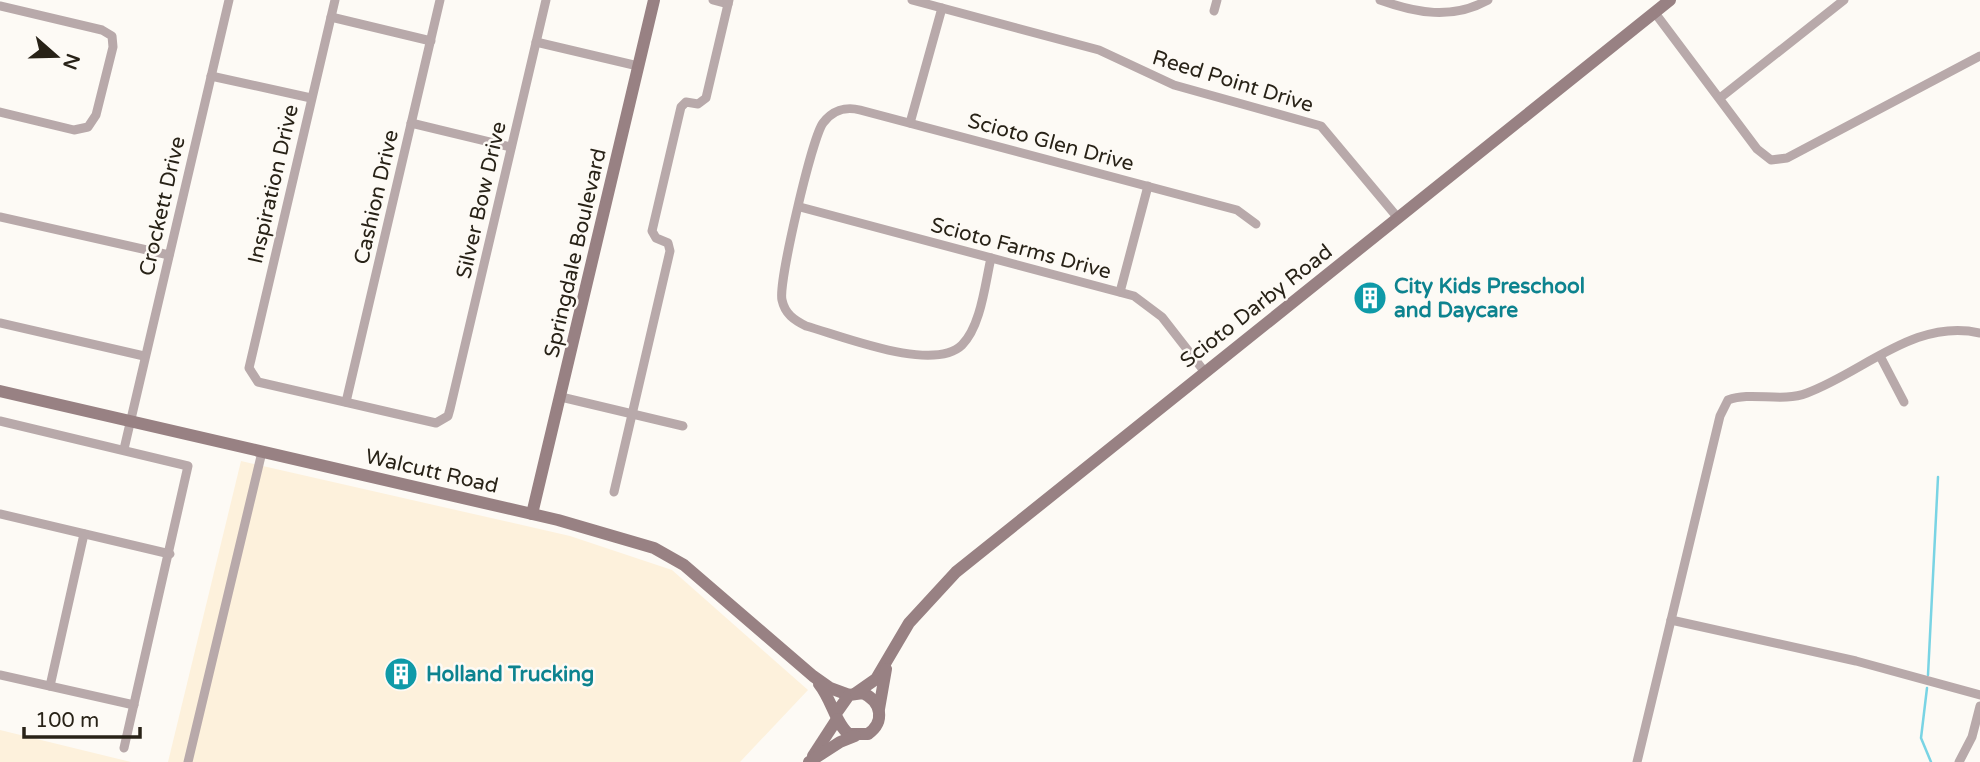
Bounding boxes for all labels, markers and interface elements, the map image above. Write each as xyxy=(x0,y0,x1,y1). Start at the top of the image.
north arrow xyxy=(21,21,91,91)
street label: Reed Point Drive xyxy=(1149,45,1316,118)
text: N xyxy=(58,51,84,72)
street label: Inspiration Drive xyxy=(243,102,304,266)
street label: Scioto Glen Drive xyxy=(965,108,1137,177)
street label: Silver Bow Drive xyxy=(451,119,512,281)
street label: Cashion Drive xyxy=(349,127,404,267)
street label: Crockett Drive xyxy=(134,134,191,278)
street label: Springdale Boulevard xyxy=(539,146,612,360)
street label: Scioto Farms Drive xyxy=(928,212,1114,285)
street label: Scioto Darby Road xyxy=(1175,239,1337,374)
place label: City Kids Preschool and Daycare xyxy=(1394,274,1585,323)
building icon: City Kids Preschool and Daycare xyxy=(1351,279,1389,317)
street label: Walcutt Road xyxy=(363,444,501,499)
building icon: Holland Trucking xyxy=(382,655,420,693)
place label: Holland Trucking xyxy=(426,662,594,687)
scale bar xyxy=(24,696,140,740)
text: 100 m xyxy=(35,708,99,733)

